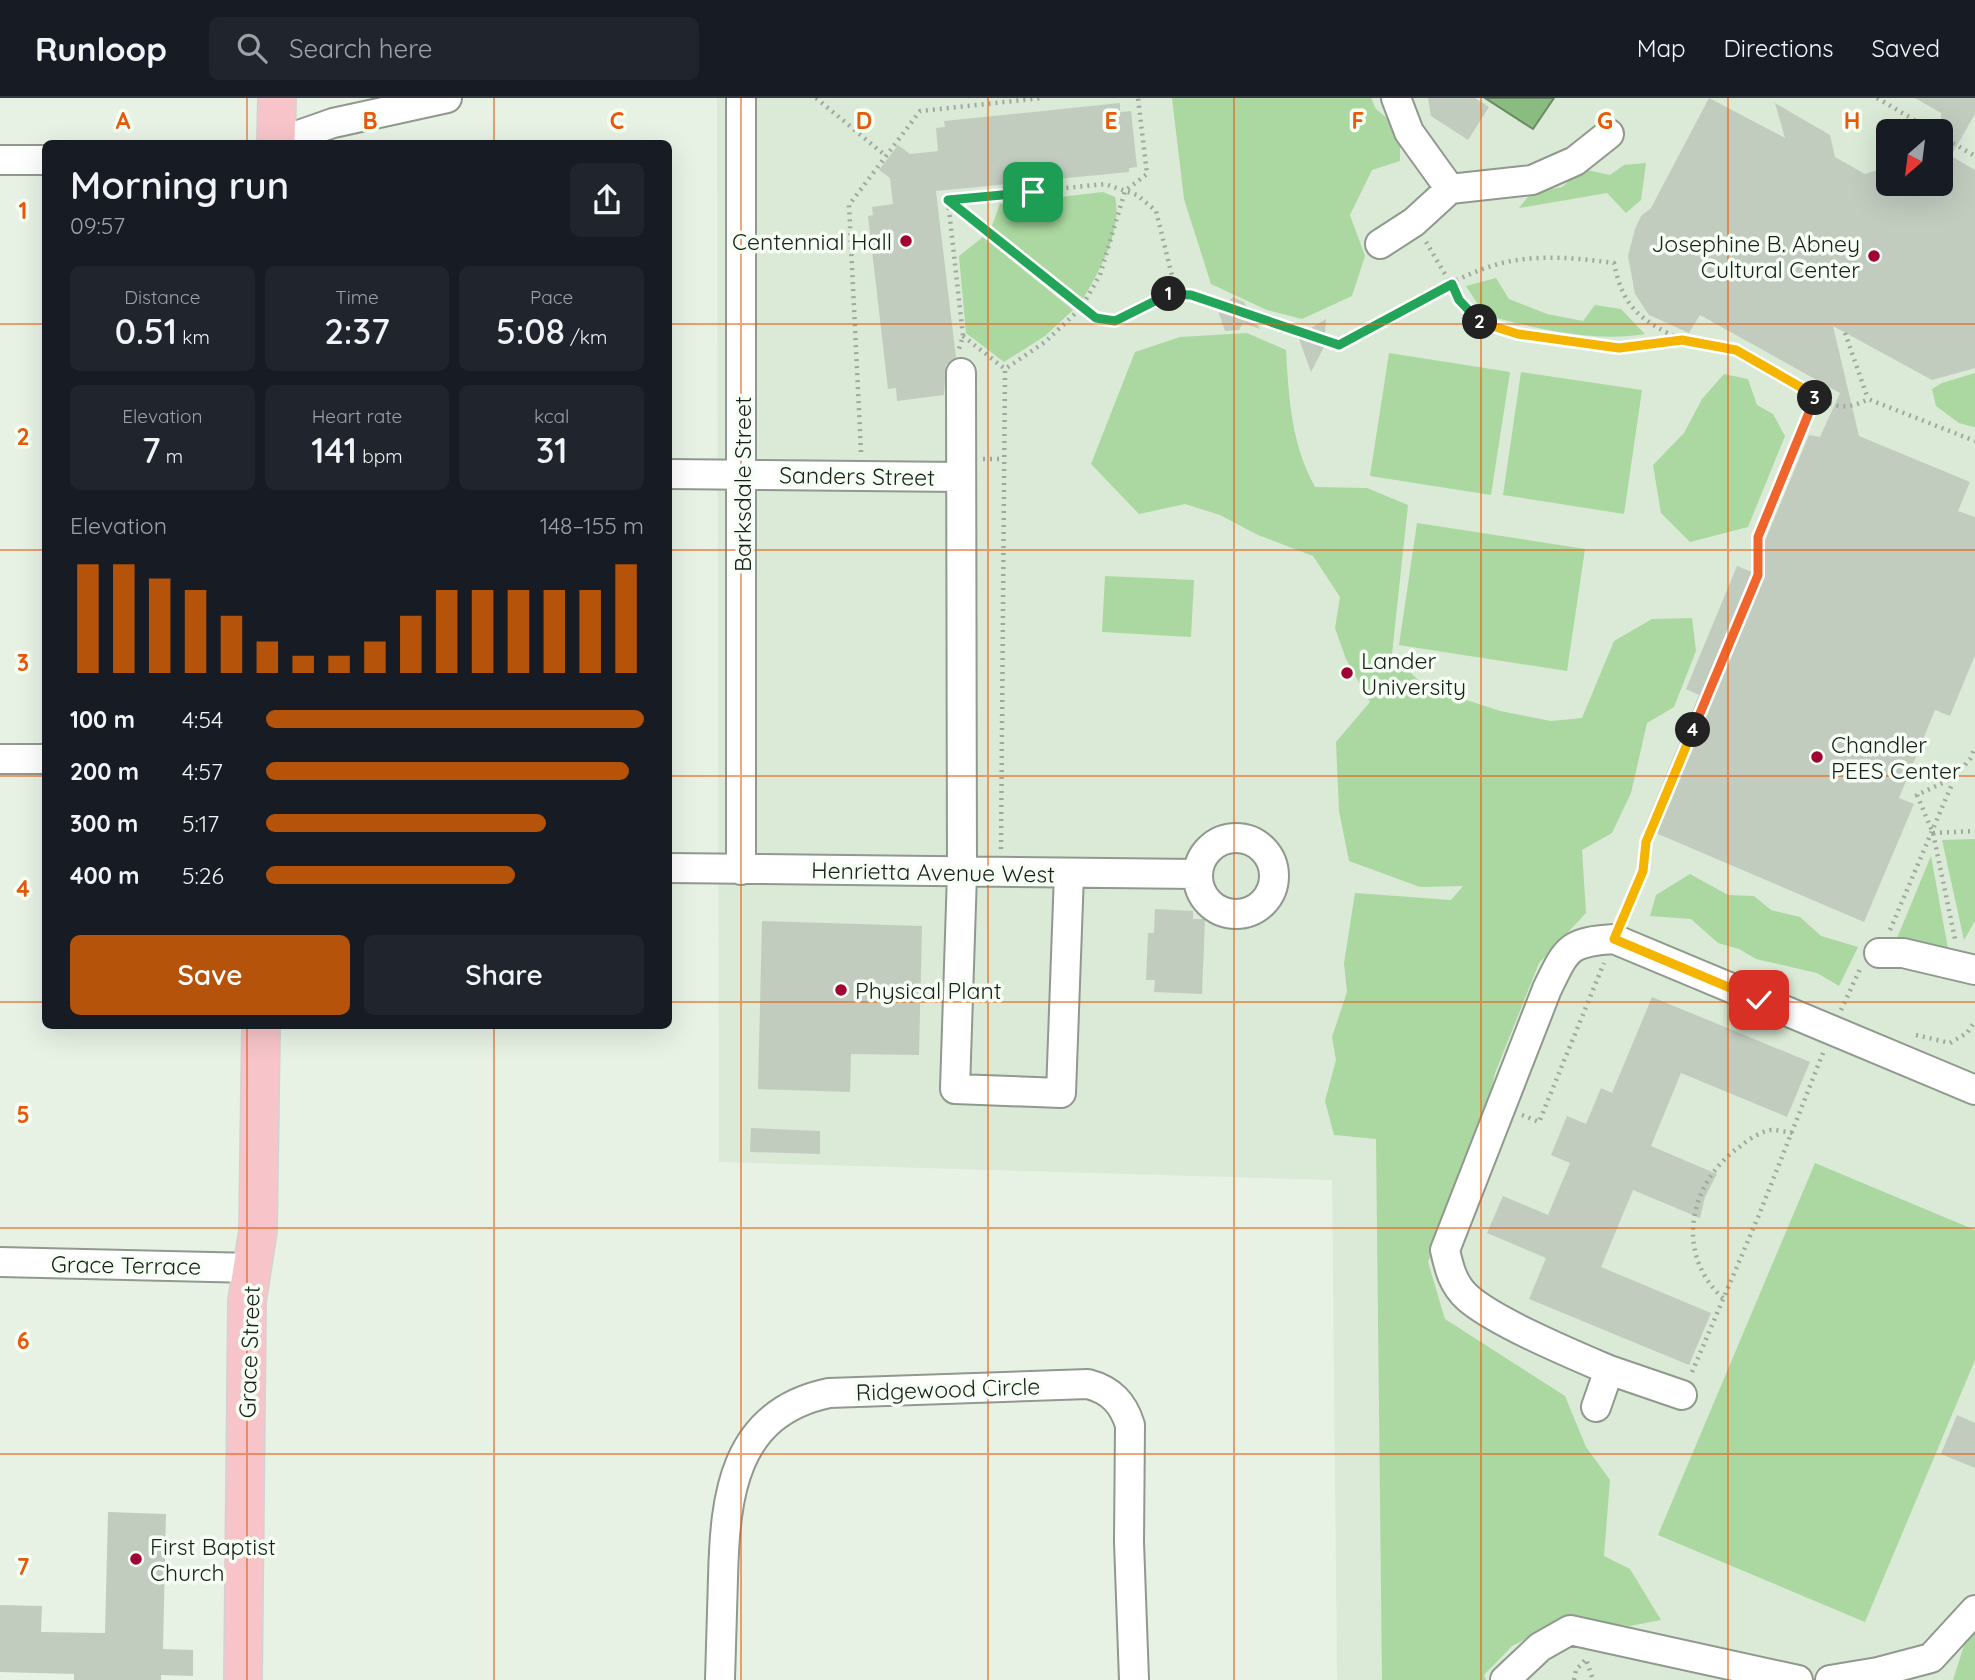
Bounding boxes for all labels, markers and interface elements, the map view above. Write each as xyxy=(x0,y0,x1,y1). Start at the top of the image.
search box xyxy=(209,17,699,80)
text: Runloop xyxy=(35,28,167,69)
icon: search xyxy=(233,29,271,67)
text: Search here xyxy=(289,32,432,65)
text: Map xyxy=(1637,33,1686,63)
text: Directions xyxy=(1724,33,1834,63)
text: Saved xyxy=(1872,33,1940,63)
text: A xyxy=(116,106,131,135)
text: B xyxy=(362,106,378,135)
text: C xyxy=(610,106,624,135)
text: D xyxy=(856,106,872,135)
text: E xyxy=(1104,106,1118,135)
text: F xyxy=(1352,106,1364,135)
text: G xyxy=(1597,106,1613,135)
text: H xyxy=(1844,106,1860,135)
north arrow xyxy=(1876,119,1953,196)
map controls xyxy=(1876,119,1953,196)
text: Morning run xyxy=(70,161,289,209)
pin xyxy=(1003,162,1063,222)
button: share xyxy=(570,163,644,237)
icon: arrive xyxy=(1014,173,1052,211)
text: 1 xyxy=(19,196,27,225)
text: 09:57 xyxy=(70,211,125,240)
place label: Centennial Hall xyxy=(732,227,892,256)
place label: Josephine B. Abney Cultural Center xyxy=(1651,229,1860,284)
marker: Centennial Hall xyxy=(898,233,914,249)
marker: Josephine B. Abney Cultural Center xyxy=(1866,248,1882,264)
pin: 1 xyxy=(1152,276,1186,312)
text: 1 xyxy=(1165,281,1172,305)
text: Distance xyxy=(124,285,200,309)
text: Time xyxy=(335,285,379,309)
text: Pace xyxy=(530,285,573,309)
pin: 2 xyxy=(1462,304,1498,340)
text: 0.51 xyxy=(115,309,177,353)
text: 2:37 xyxy=(324,309,390,353)
text: 5:08 xyxy=(496,309,565,353)
text: 2 xyxy=(1474,309,1485,333)
text: km xyxy=(177,325,210,349)
text: /km xyxy=(565,325,607,349)
pin: 3 xyxy=(1798,380,1832,416)
text: 3 xyxy=(1809,385,1820,409)
street label: Barksdale Street xyxy=(728,396,757,572)
text: Elevation xyxy=(122,404,202,428)
text: Heart rate xyxy=(312,404,402,428)
text: kcal xyxy=(534,404,569,428)
text: 2 xyxy=(16,422,30,451)
text: 7 xyxy=(142,428,160,472)
text: 141 xyxy=(311,428,357,472)
text: 31 xyxy=(536,428,568,472)
text: m xyxy=(160,444,183,468)
text: bpm xyxy=(357,444,403,468)
street label: Sanders Street xyxy=(779,460,935,492)
text: Elevation xyxy=(70,511,167,540)
text: 148–155 m xyxy=(540,511,644,540)
place label: Lander University xyxy=(1361,646,1466,701)
text: 3 xyxy=(17,648,29,677)
marker: Lander University xyxy=(1339,665,1355,681)
text: 100 m xyxy=(70,705,135,734)
text: 4:54 xyxy=(182,705,223,734)
pin: 4 xyxy=(1676,712,1710,748)
text: 4 xyxy=(1687,717,1698,741)
place label: Chandler PEES Center xyxy=(1831,730,1961,785)
marker: Chandler PEES Center xyxy=(1809,749,1825,765)
text: 200 m xyxy=(70,757,139,786)
text: 4:57 xyxy=(182,757,223,786)
text: 300 m xyxy=(70,809,138,838)
text: 5:17 xyxy=(182,809,219,838)
street label: Henrietta Avenue West xyxy=(811,855,1055,889)
text: 400 m xyxy=(70,861,139,890)
text: 5:26 xyxy=(182,861,224,890)
text: 4 xyxy=(16,874,30,903)
button: Save xyxy=(70,935,350,1015)
button: Share xyxy=(364,935,644,1015)
pin xyxy=(1729,970,1789,1030)
place label: Physical Plant xyxy=(855,976,1002,1005)
icon: check xyxy=(1740,981,1778,1019)
marker: Physical Plant xyxy=(833,982,849,998)
text: 5 xyxy=(16,1100,30,1129)
street label: Grace Terrace xyxy=(51,1249,201,1281)
street label: Grace Street xyxy=(232,1285,266,1419)
text: 6 xyxy=(17,1326,29,1355)
street label: Ridgewood Circle xyxy=(855,1371,1041,1407)
place label: First Baptist Church xyxy=(150,1532,276,1587)
marker: First Baptist Church xyxy=(128,1551,144,1567)
text: 7 xyxy=(17,1552,30,1581)

